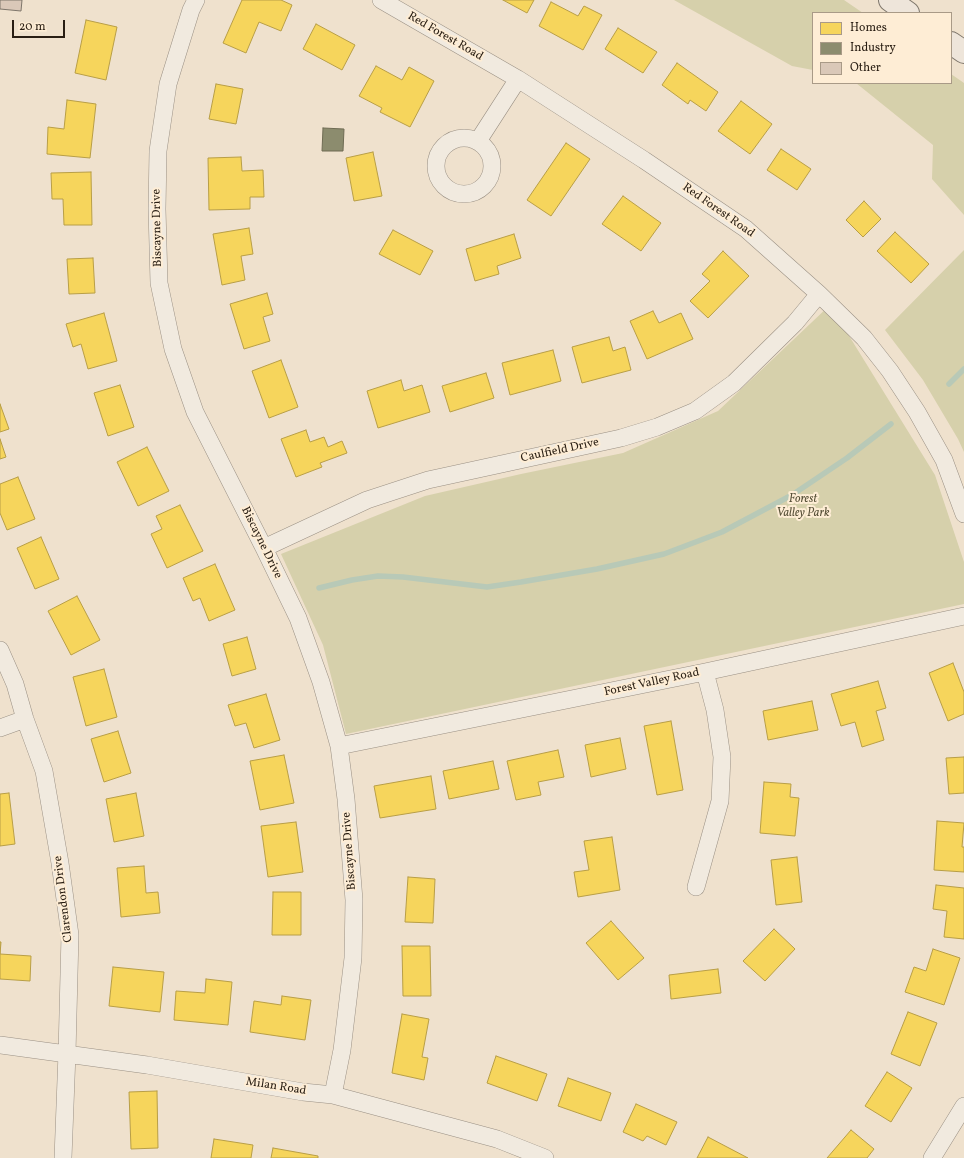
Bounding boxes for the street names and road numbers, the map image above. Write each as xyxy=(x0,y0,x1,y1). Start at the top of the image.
street label: Red Forest Road xyxy=(405,10,485,64)
street label: Red Forest Road xyxy=(679,181,757,241)
street label: Biscayne Drive xyxy=(150,189,166,267)
street label: Caulfield Drive xyxy=(520,436,600,466)
street label: Biscayne Drive xyxy=(237,505,285,581)
street label: Forest Valley Road xyxy=(603,666,701,700)
street label: Biscayne Drive xyxy=(340,811,360,891)
street label: Clarendon Drive xyxy=(52,855,76,943)
street label: Milan Road xyxy=(245,1075,307,1099)

